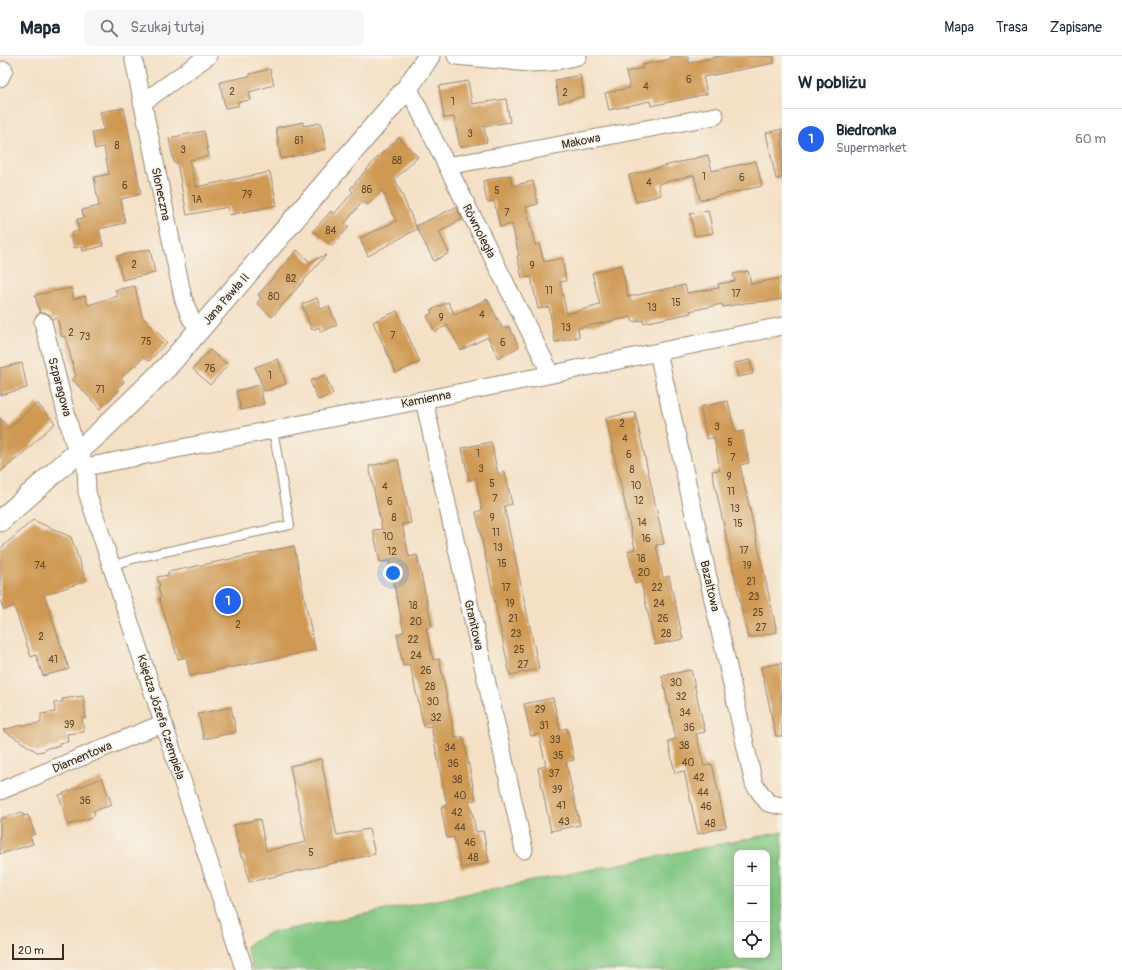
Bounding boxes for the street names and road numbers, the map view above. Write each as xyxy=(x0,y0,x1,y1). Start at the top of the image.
street label: Makowa xyxy=(560,130,602,153)
street label: Słoneczna xyxy=(148,166,174,222)
street label: Równoległa xyxy=(459,202,499,261)
street label: Jana Pawła II xyxy=(200,270,253,328)
street label: Szparagowa xyxy=(44,356,75,419)
street label: Kamienna xyxy=(400,387,453,412)
street label: Bazaltowa xyxy=(696,559,723,613)
street label: Granitowa xyxy=(460,598,487,652)
street label: Księdza Józefa Czempiela xyxy=(133,653,188,782)
street label: Diamentowa xyxy=(50,738,115,777)

